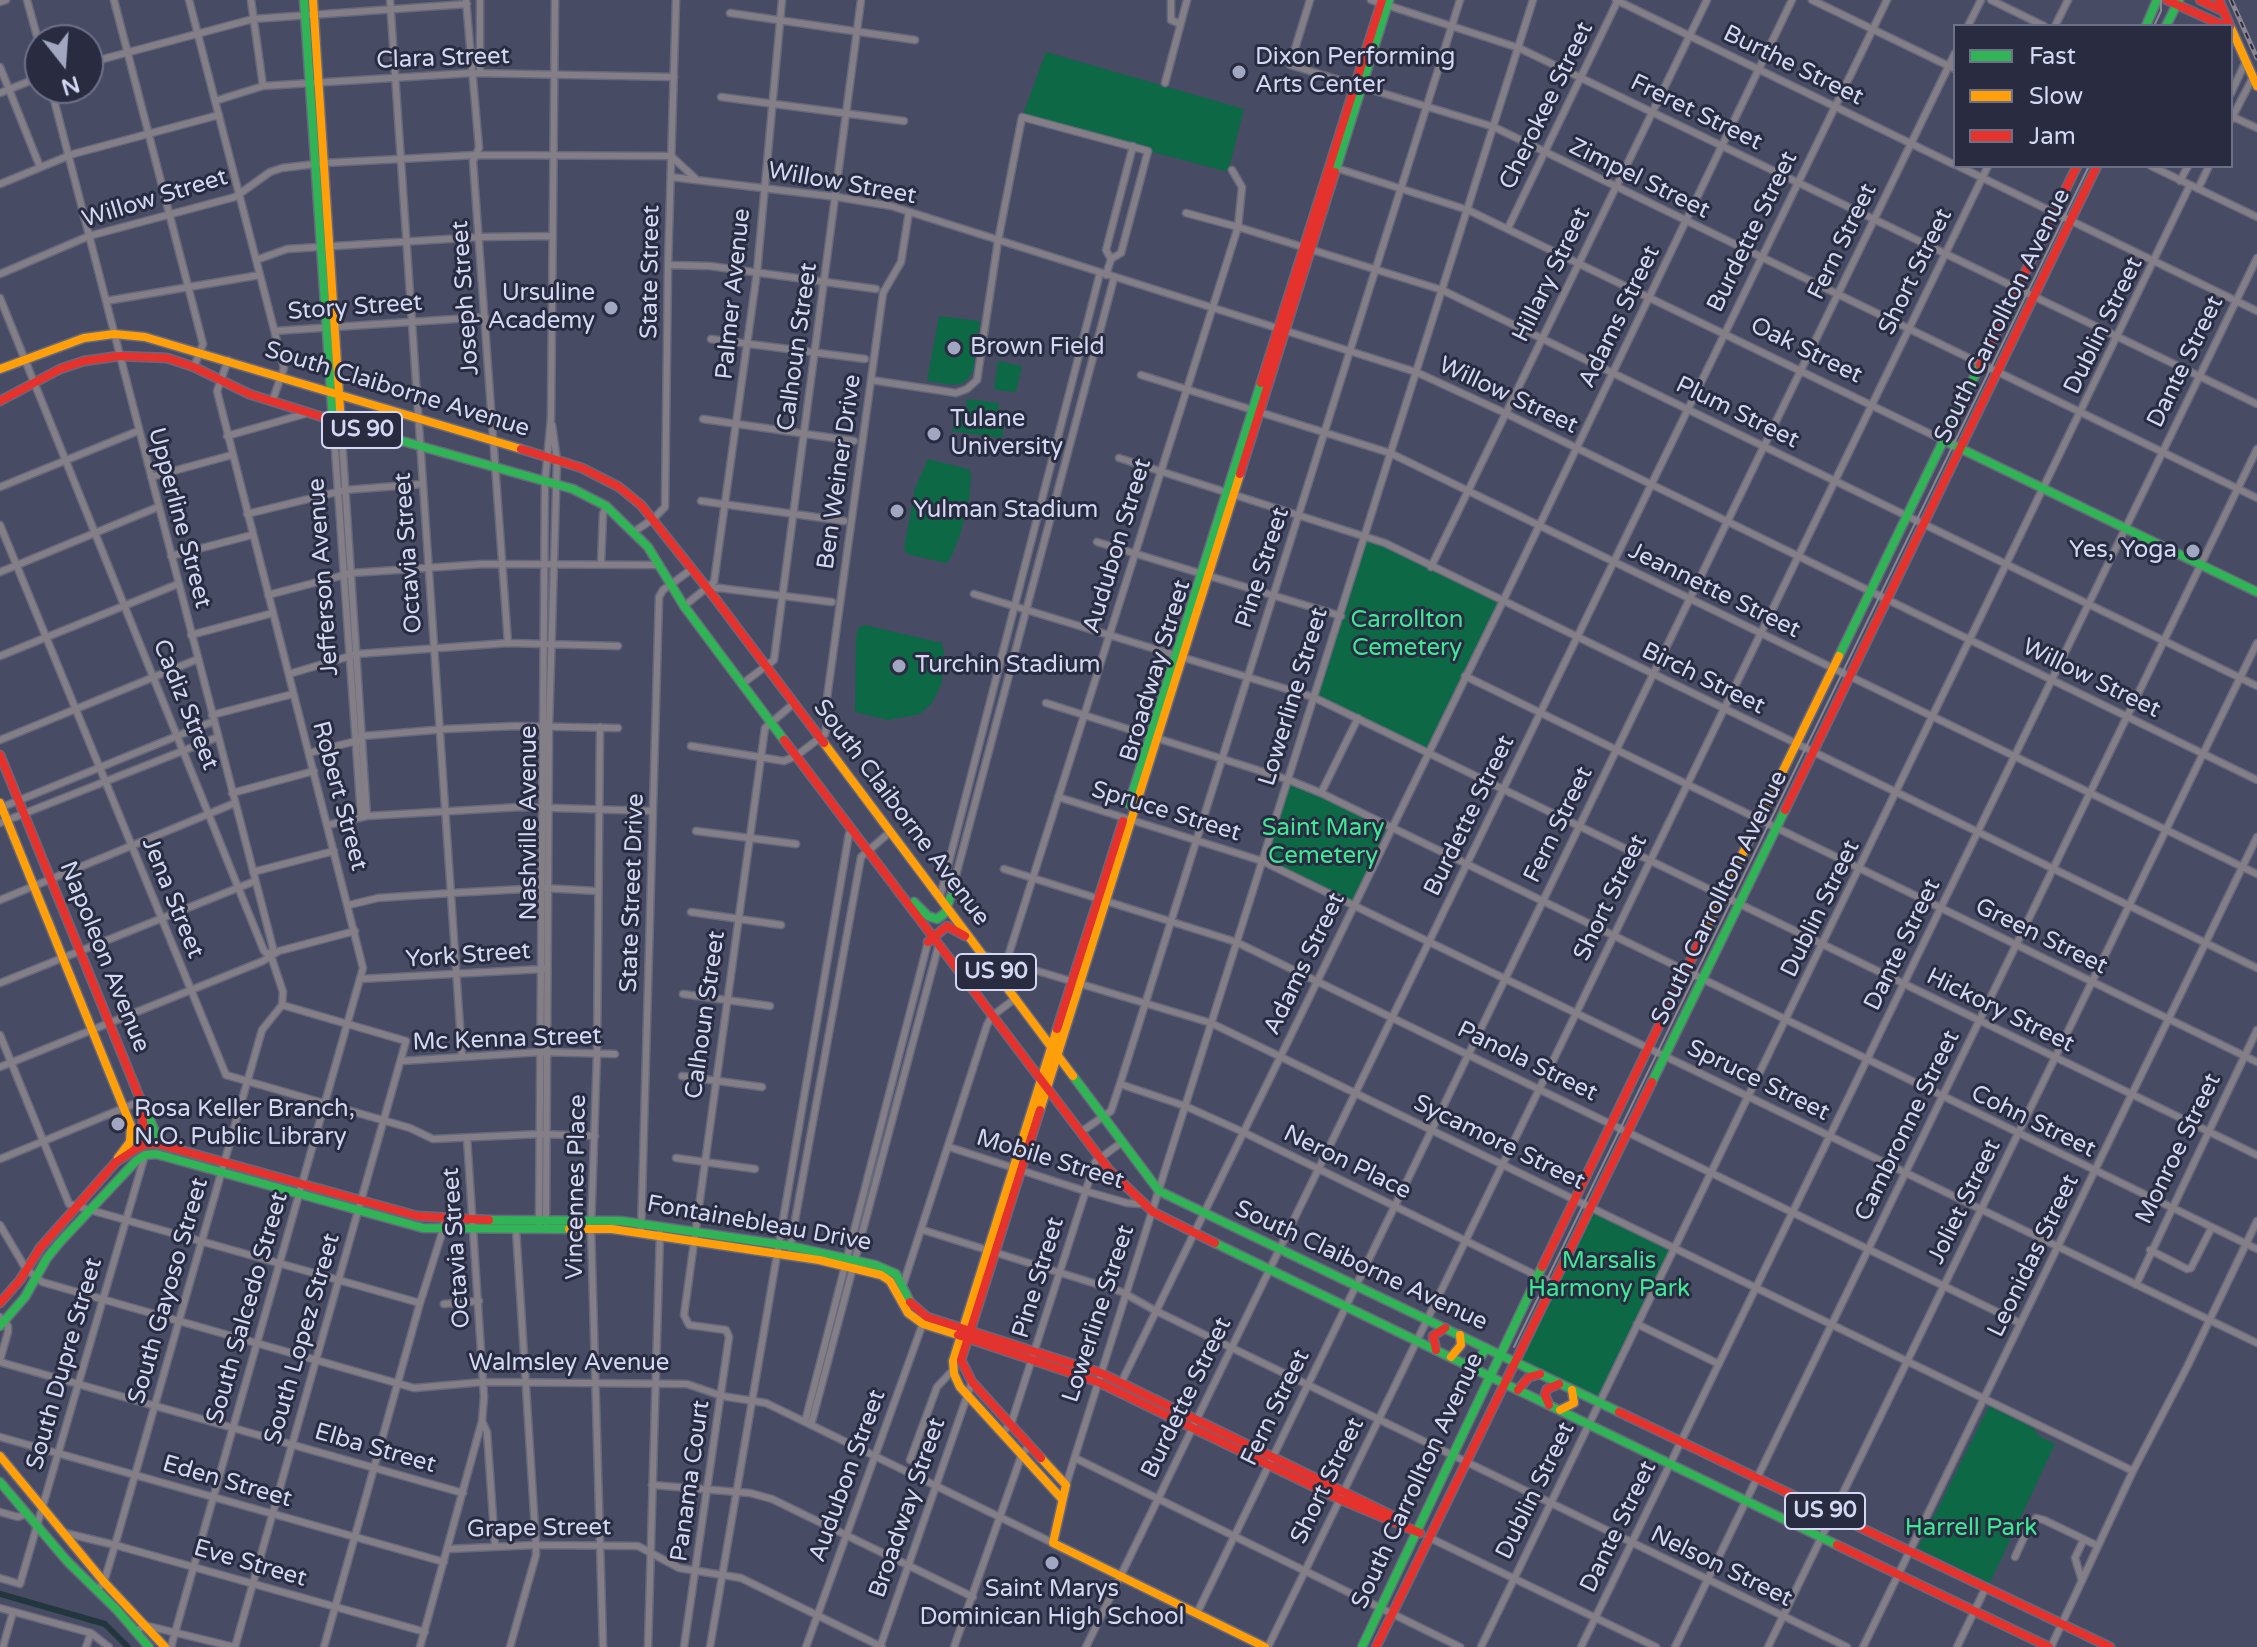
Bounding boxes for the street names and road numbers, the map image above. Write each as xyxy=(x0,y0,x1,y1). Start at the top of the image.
street label: Cherokee Street xyxy=(1494,17,1600,195)
street label: Burthe Street xyxy=(1718,20,1868,112)
street label: Clara Street xyxy=(376,42,510,76)
street label: Freret Street xyxy=(1626,69,1766,157)
street label: Zimpel Street xyxy=(1564,133,1714,225)
street label: Burdette Street xyxy=(1702,147,1804,317)
street label: Willow Street xyxy=(766,157,918,211)
street label: Willow Street xyxy=(79,163,231,235)
street label: Fern Street xyxy=(1802,179,1884,305)
street label: South Carrollton Avenue xyxy=(1929,184,2077,448)
street label: Hillary Street xyxy=(1507,203,1597,347)
street label: Short Street xyxy=(1873,204,1959,340)
street label: State Street xyxy=(635,205,667,339)
street label: Palmer Avenue xyxy=(711,207,757,381)
street label: Joseph Street xyxy=(446,219,486,377)
street label: Adams Street xyxy=(1573,241,1667,393)
street label: Dublin Street xyxy=(2058,253,2150,399)
street label: Calhoun Street xyxy=(772,261,824,433)
street label: Story Street xyxy=(287,289,423,327)
street label: Dante Street xyxy=(2142,291,2230,433)
street label: Oak Street xyxy=(1745,312,1867,390)
street label: South Claiborne Avenue xyxy=(261,336,533,444)
street label: Willow Street xyxy=(1434,351,1582,441)
street label: Plum Street xyxy=(1671,371,1803,455)
street label: Ben Weiner Drive xyxy=(812,373,868,571)
road number: US 90 xyxy=(322,412,402,448)
street label: Upperline Street xyxy=(141,425,217,611)
street label: Audubon Street xyxy=(1078,455,1158,637)
street label: Octavia Street xyxy=(389,472,429,634)
street label: Jefferson Avenue xyxy=(303,477,345,677)
street label: Pine Street xyxy=(1230,504,1296,632)
street label: Jeannette Street xyxy=(1623,537,1805,645)
street label: Broadway Street xyxy=(1115,577,1197,765)
street label: Lowerline Street xyxy=(1253,604,1335,790)
street label: Willow Street xyxy=(2017,633,2165,725)
street label: Cadiz Street xyxy=(146,636,224,774)
street label: Birch Street xyxy=(1637,637,1769,721)
street label: South Claiborne Avenue xyxy=(807,694,995,932)
street label: Robert Street xyxy=(305,718,373,874)
street label: Nashville Avenue xyxy=(516,725,544,921)
street label: Burdette Street xyxy=(1419,731,1521,901)
street label: Fern Street xyxy=(1518,762,1600,888)
street label: South Carrollton Avenue xyxy=(1646,766,1794,1030)
street label: Spruce Street xyxy=(1088,776,1244,848)
street label: State Street Drive xyxy=(615,793,651,993)
street label: Short Street xyxy=(1568,830,1654,966)
street label: Jena Street xyxy=(135,833,209,963)
street label: Dublin Street xyxy=(1775,836,1867,982)
street label: Napoleon Avenue xyxy=(53,857,155,1057)
street label: Dante Street xyxy=(1859,874,1947,1016)
street label: Adams Street xyxy=(1258,888,1352,1040)
street label: Green Street xyxy=(1970,893,2112,981)
street label: Calhoun Street xyxy=(680,929,732,1101)
street label: York Street xyxy=(405,937,531,975)
road number: US 90 xyxy=(956,954,1036,990)
street label: Hickory Street xyxy=(1921,963,2079,1059)
street label: Panola Street xyxy=(1452,1016,1602,1108)
street label: Mc Kenna Street xyxy=(412,1022,602,1058)
street label: Cambronne Street xyxy=(1849,1026,1967,1226)
street label: Spruce Street xyxy=(1682,1034,1834,1128)
street label: Monroe Street xyxy=(2130,1069,2228,1229)
street label: Cohn Street xyxy=(1966,1079,2100,1165)
street label: Sycamore Street xyxy=(1409,1089,1589,1197)
street label: Vincennes Place xyxy=(561,1094,593,1280)
street label: Neron Place xyxy=(1278,1120,1416,1206)
street label: Mobile Street xyxy=(973,1124,1127,1196)
street label: Joliet Street xyxy=(1922,1135,2008,1269)
street label: Octavia Street xyxy=(437,1167,477,1329)
street label: Leonidas Street xyxy=(1982,1170,2086,1342)
street label: South Gayoso Street xyxy=(123,1175,215,1407)
street label: South Salcedo Street xyxy=(201,1189,295,1427)
street label: Fontainebleau Drive xyxy=(645,1190,873,1258)
street label: South Claiborne Avenue xyxy=(1230,1195,1492,1337)
street label: Pine Street xyxy=(1007,1214,1071,1342)
street label: Lowerline Street xyxy=(1057,1222,1141,1406)
street label: South Lopez Street xyxy=(259,1230,347,1448)
street label: South Dupre Street xyxy=(21,1255,109,1473)
street label: Burdette Street xyxy=(1136,1313,1238,1483)
street label: Fern Street xyxy=(1235,1345,1317,1471)
street label: South Carrollton Avenue xyxy=(1346,1348,1490,1614)
street label: Walmsley Avenue xyxy=(469,1350,669,1378)
street label: Audubon Street xyxy=(803,1386,893,1566)
street label: Panama Court xyxy=(665,1398,717,1564)
street label: Short Street xyxy=(1285,1413,1371,1549)
street label: Broadway Street xyxy=(864,1414,952,1602)
street label: Elba Street xyxy=(311,1418,439,1480)
street label: Dublin Street xyxy=(1490,1418,1582,1564)
street label: Eden Street xyxy=(159,1450,295,1514)
street label: Dante Street xyxy=(1575,1456,1663,1598)
road number: US 90 xyxy=(1785,1493,1865,1529)
street label: Grape Street xyxy=(467,1513,611,1545)
street label: Nelson Street xyxy=(1645,1520,1797,1614)
street label: Eve Street xyxy=(190,1534,310,1594)

